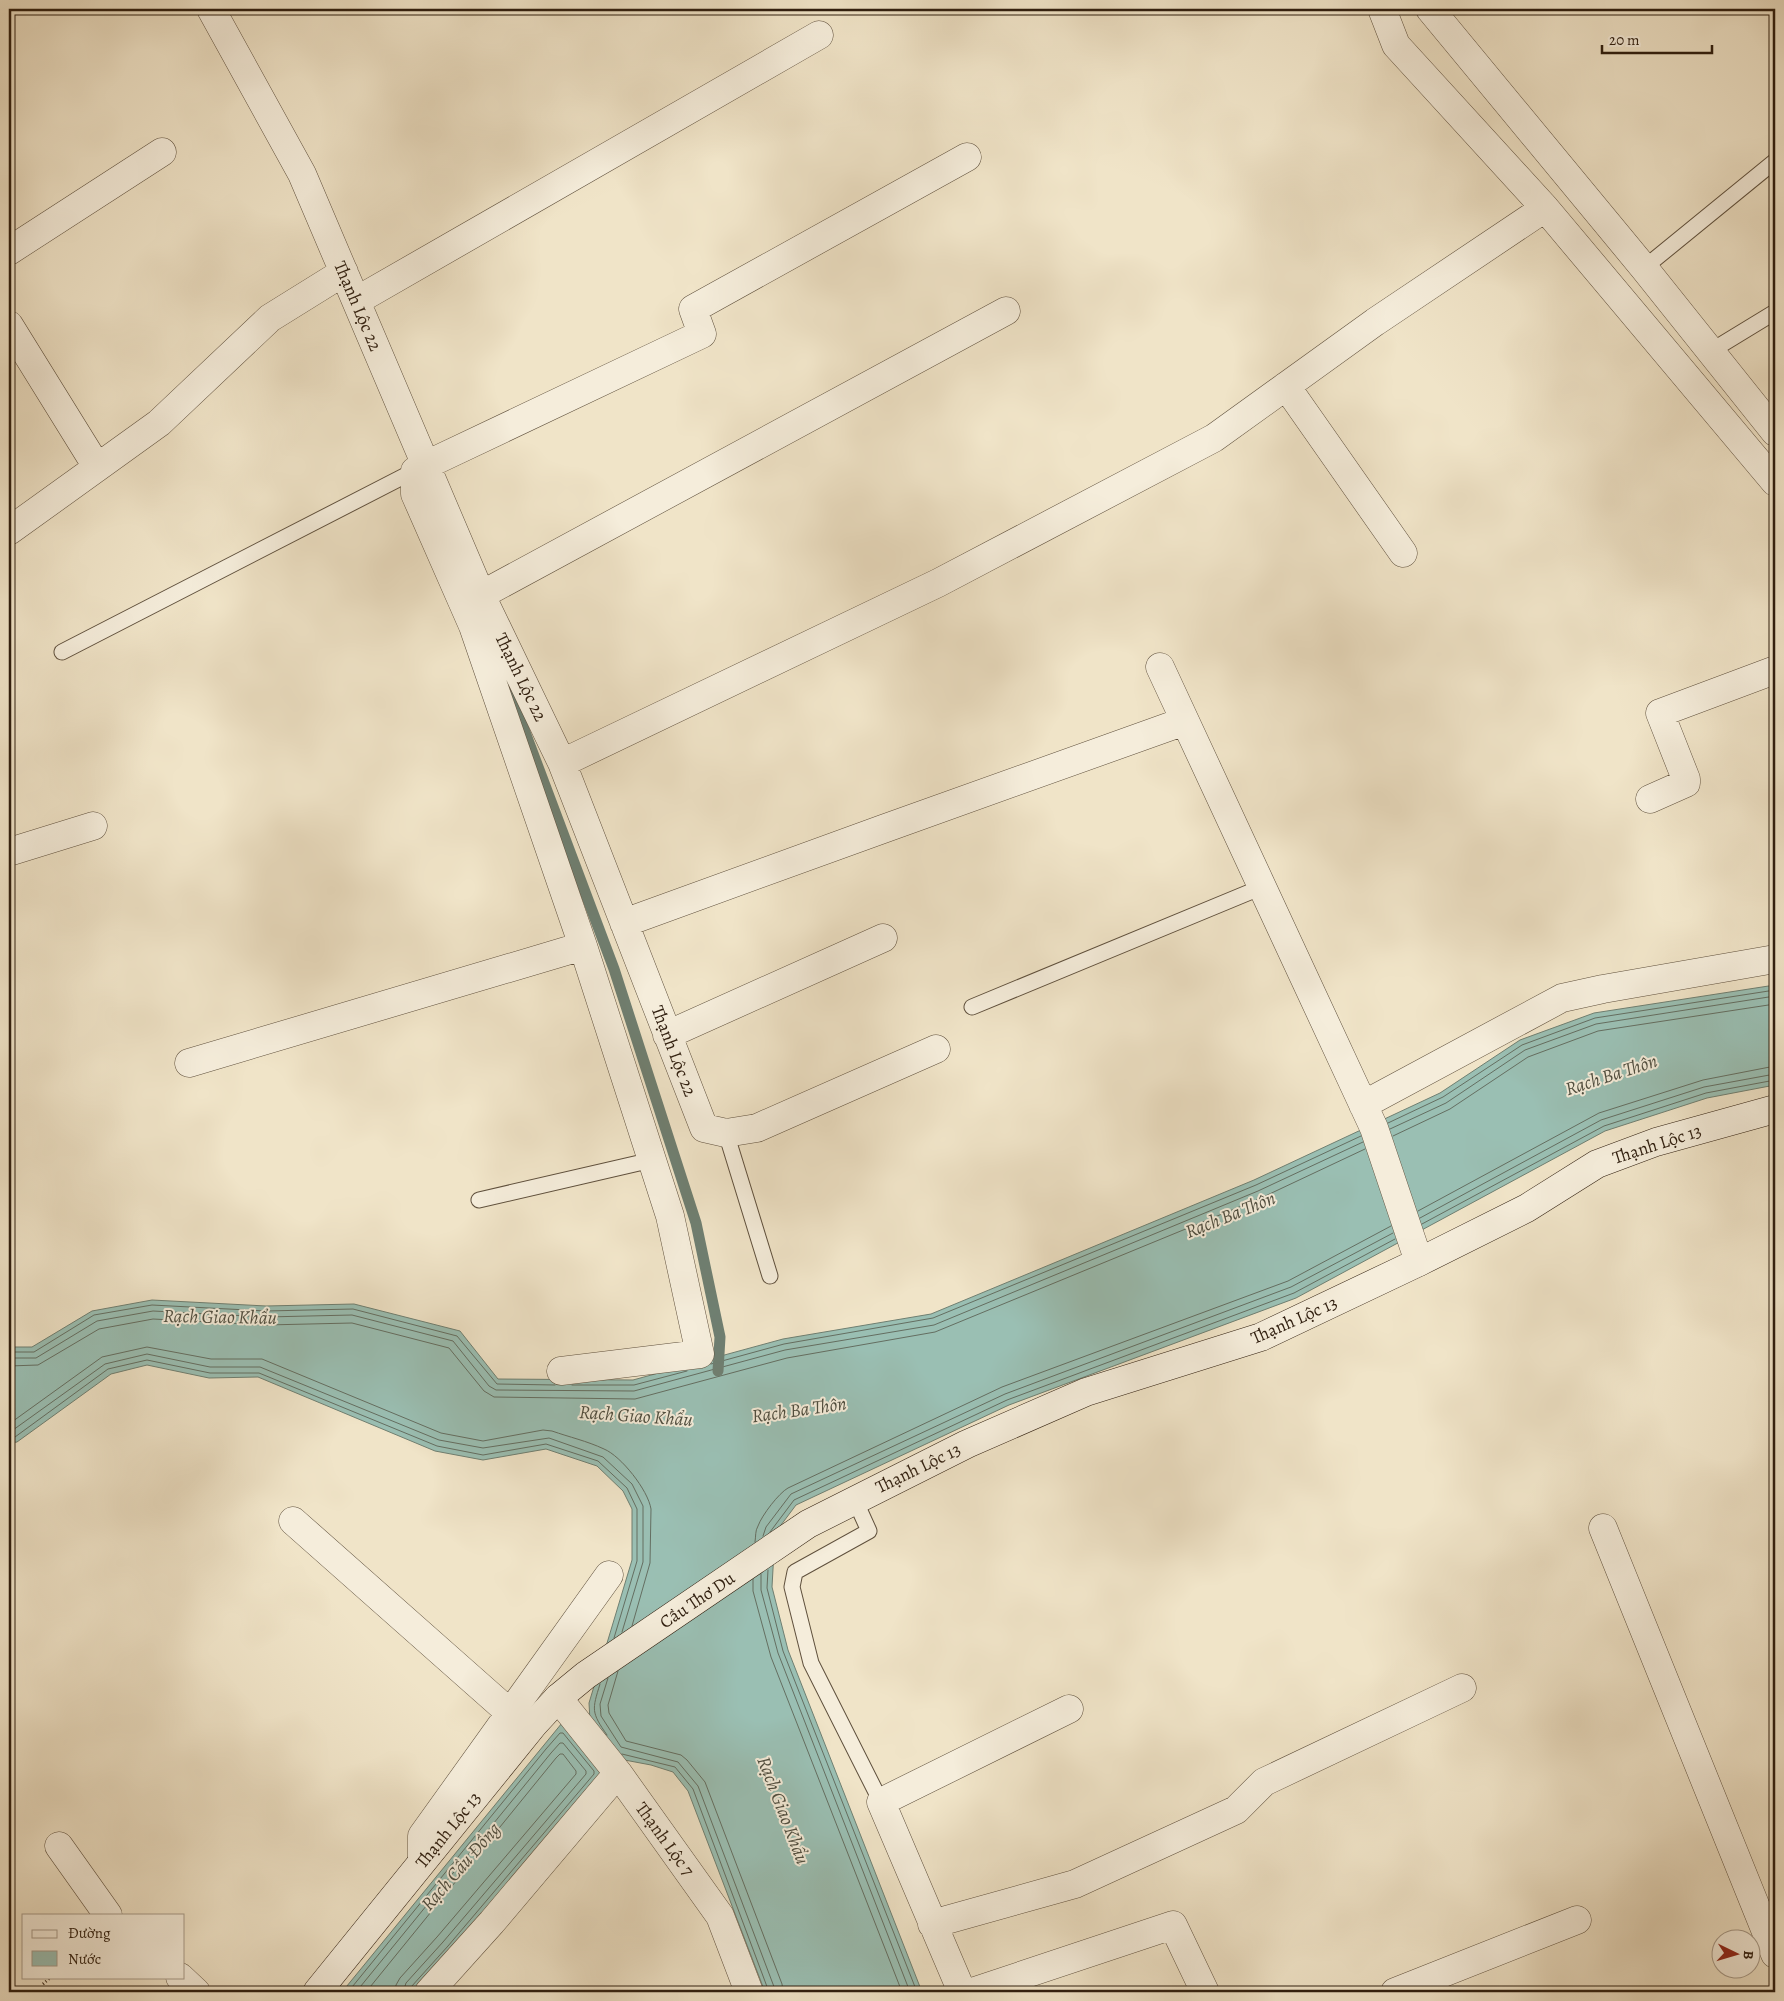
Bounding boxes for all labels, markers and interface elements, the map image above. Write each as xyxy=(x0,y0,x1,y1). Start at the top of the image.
scale bar xyxy=(1602,22,1712,54)
text: 20 m xyxy=(1609,30,1640,50)
street label: Thạnh Lộc 22 xyxy=(328,257,388,355)
street label: Thạnh Lộc 22 xyxy=(489,629,553,726)
street label: Thạnh Lộc 22 xyxy=(646,1002,702,1100)
water label: Rạch Ba Thôn xyxy=(1562,1048,1661,1102)
street label: Thạnh Lộc 13 xyxy=(1609,1118,1705,1170)
water label: Rạch Ba Thôn xyxy=(1181,1185,1279,1245)
street label: Thạnh Lộc 13 xyxy=(1247,1290,1341,1350)
water label: Rạch Giao Khẩu xyxy=(163,1303,277,1331)
water label: Rạch Ba Thôn xyxy=(750,1390,848,1429)
water label: Rạch Giao Khẩu xyxy=(578,1399,694,1433)
street label: Thạnh Lộc 13 xyxy=(871,1437,965,1499)
street label: Cầu Thơ Du xyxy=(655,1566,740,1634)
water label: Rạch Giao Khẩu xyxy=(751,1753,816,1868)
street label: Thạnh Lộc 13 xyxy=(410,1787,486,1873)
street label: Thạnh Lộc 7 xyxy=(630,1797,700,1881)
water label: Rạch Cầu Đồng xyxy=(415,1816,507,1916)
legend xyxy=(22,1914,185,1978)
text: Đường xyxy=(68,1923,111,1943)
north arrow xyxy=(1712,1928,1762,1978)
text: Nước xyxy=(68,1949,101,1969)
text: B xyxy=(1739,1950,1758,1961)

